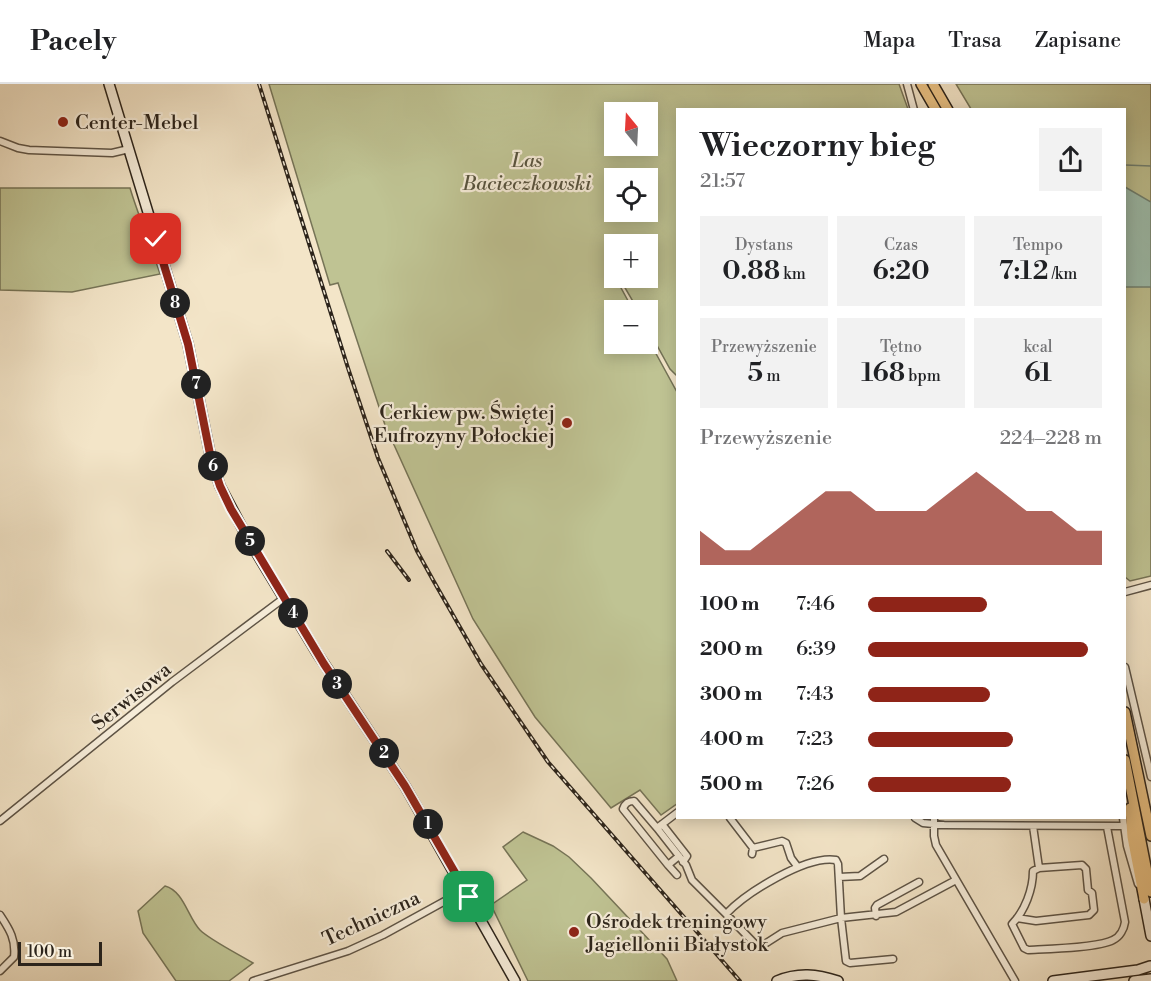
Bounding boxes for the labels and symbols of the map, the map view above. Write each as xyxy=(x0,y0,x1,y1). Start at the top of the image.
north arrow xyxy=(604,102,658,156)
place label: Center-Mebel xyxy=(75,111,198,136)
marker: Center-Mebel xyxy=(56,115,70,129)
park label: Las Bacieczkowski xyxy=(462,149,592,197)
pin xyxy=(130,213,181,264)
pin: 8 xyxy=(160,288,190,318)
pin: 7 xyxy=(181,369,211,399)
place label: Cerkiew pw. Świętej Eufrozyny Połockiej xyxy=(373,400,555,449)
marker: Cerkiew pw. Świętej Eufrozyny Połockiej xyxy=(560,416,574,430)
pin: 6 xyxy=(198,451,228,481)
pin: 5 xyxy=(235,526,265,556)
pin: 4 xyxy=(278,598,308,628)
street label: Serwisowa xyxy=(87,657,177,737)
pin: 3 xyxy=(322,669,352,699)
pin: 2 xyxy=(369,738,399,768)
pin: 1 xyxy=(413,809,443,839)
pin xyxy=(443,871,494,922)
street label: Techniczna xyxy=(319,886,425,953)
place label: Ośrodek treningowy Jagiellonii Białystok xyxy=(585,910,769,958)
marker: Ośrodek treningowy Jagiellonii Białystok xyxy=(567,925,581,939)
scale bar xyxy=(18,939,102,966)

